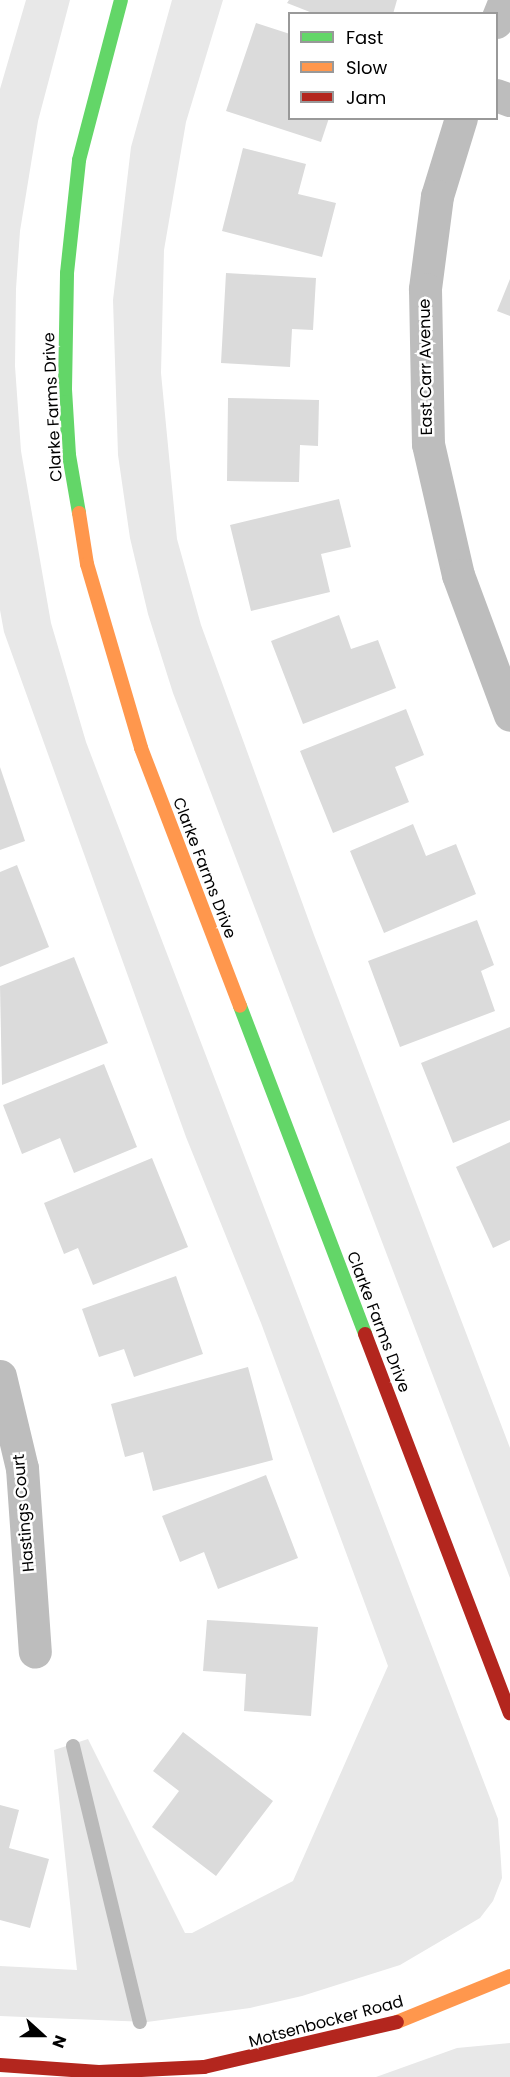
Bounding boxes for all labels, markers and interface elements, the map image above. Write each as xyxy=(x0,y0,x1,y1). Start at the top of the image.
legend xyxy=(288,12,498,120)
text: Fast xyxy=(346,25,383,50)
text: Slow xyxy=(346,55,387,80)
text: Jam xyxy=(346,85,386,110)
street label: East Carr Avenue xyxy=(415,298,437,436)
street label: Clarke Farms Drive xyxy=(39,332,67,482)
street label: Clarke Farms Drive xyxy=(168,795,240,941)
street label: Clarke Farms Drive xyxy=(342,1249,414,1395)
street label: Hastings Court xyxy=(9,1453,39,1573)
street label: Motsenbocker Road xyxy=(247,1992,405,2052)
north arrow xyxy=(12,2005,72,2065)
text: N xyxy=(46,2032,72,2051)

